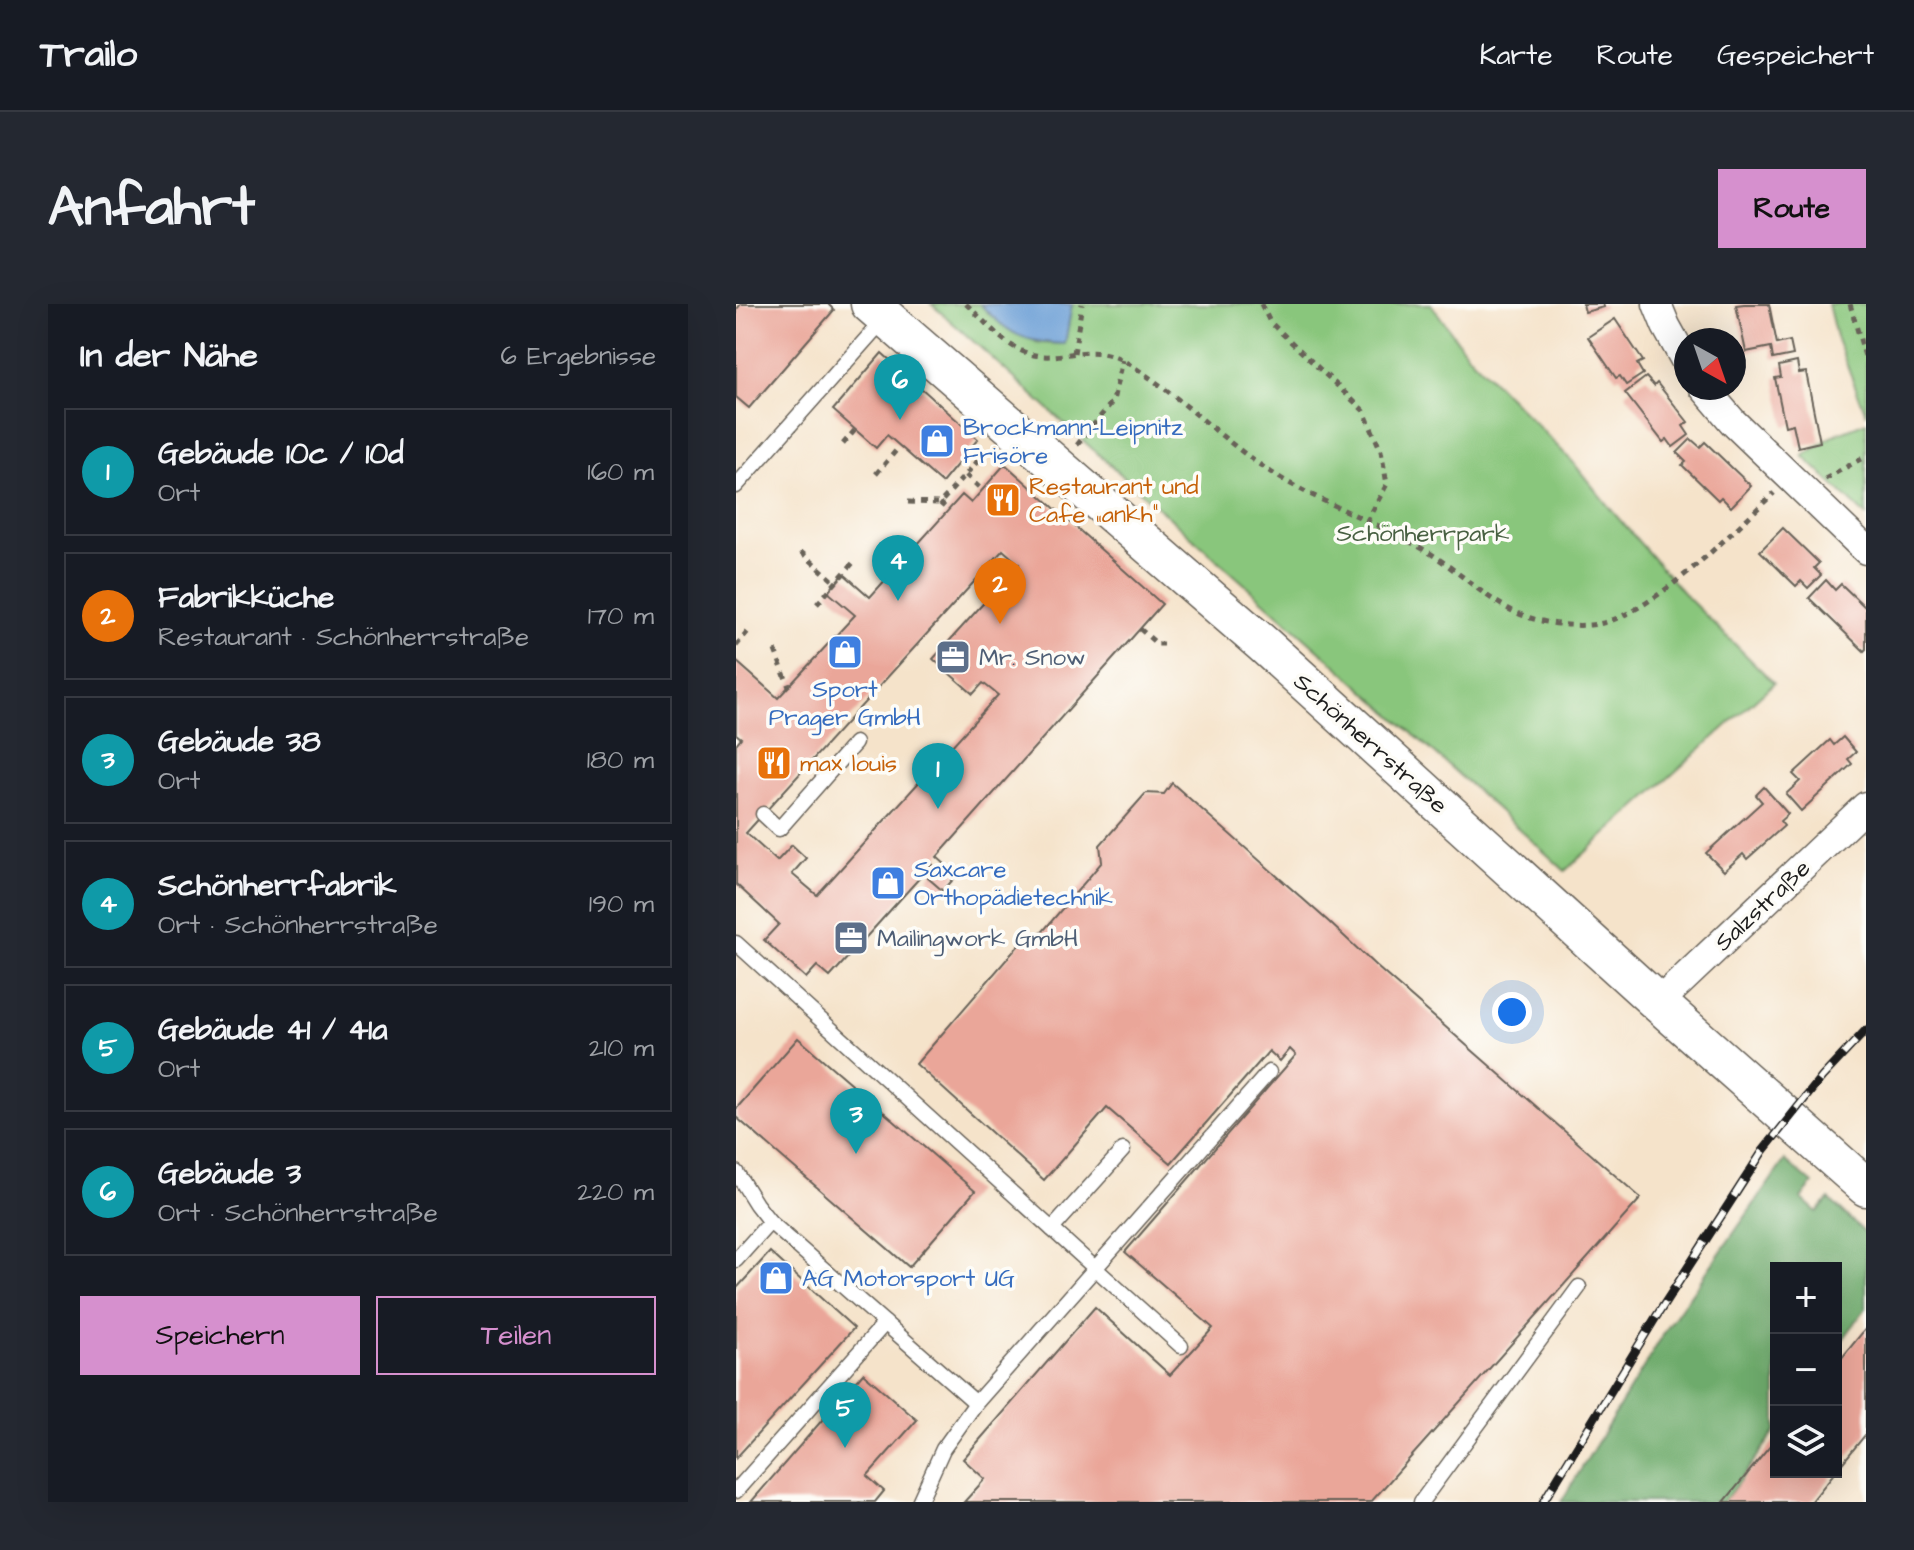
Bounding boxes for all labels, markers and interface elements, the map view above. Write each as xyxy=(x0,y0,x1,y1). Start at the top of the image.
text: Trailo xyxy=(40,29,137,81)
text: Karte xyxy=(1479,36,1553,75)
text: Route xyxy=(1597,36,1673,75)
text: Gespeichert xyxy=(1717,36,1874,75)
text: Anfahrt xyxy=(48,169,255,247)
button: Route xyxy=(1718,169,1866,248)
north arrow xyxy=(1674,328,1746,400)
text: In der Nähe xyxy=(80,332,258,380)
text: 6 Ergebnisse xyxy=(500,338,656,374)
pin: 6 xyxy=(874,354,926,420)
place label: Brockmann-Leipnitz Frisöre xyxy=(963,411,1183,473)
shop icon: Brockmann-Leipnitz Frisöre xyxy=(918,422,956,460)
text: Gebäude 10c / 10d xyxy=(158,433,404,475)
text: 1 xyxy=(106,454,110,490)
text: 160 m xyxy=(587,454,654,490)
place label: Restaurant und Cafe „ankh“ xyxy=(1029,470,1199,532)
text: Ort xyxy=(158,475,200,511)
restaurant icon: Restaurant und Cafe „ankh“ xyxy=(984,481,1022,519)
park label: Schönherrpark xyxy=(1337,517,1510,551)
pin: 4 xyxy=(872,535,924,601)
pin: 2 xyxy=(974,558,1026,624)
text: Fabrikküche xyxy=(158,577,334,619)
text: 2 xyxy=(101,598,115,634)
text: 170 m xyxy=(588,598,654,634)
text: Restaurant · Schönherrstraße xyxy=(158,619,529,655)
shop icon: Sport Prager GmbH xyxy=(826,633,864,671)
office icon: Mr. Snow xyxy=(934,638,972,676)
place label: Mr. Snow xyxy=(979,641,1085,675)
street label: Schönherrstraße xyxy=(1286,665,1455,822)
place label: Sport Prager GmbH xyxy=(769,673,921,736)
text: Gebäude 38 xyxy=(158,721,321,763)
text: 3 xyxy=(101,742,115,778)
text: 180 m xyxy=(587,742,654,778)
pin: 1 xyxy=(912,743,964,809)
restaurant icon: max louis xyxy=(755,744,793,782)
place label: max louis xyxy=(800,747,897,781)
text: Ort xyxy=(158,763,200,799)
street label: Salzstraße xyxy=(1707,852,1818,959)
place label: Saxcare Orthopädietechnik xyxy=(914,853,1113,915)
shop icon: Saxcare Orthopädietechnik xyxy=(869,864,907,902)
text: Schönherrfabrik xyxy=(158,865,397,907)
text: 4 xyxy=(99,886,117,922)
text: 190 m xyxy=(589,886,654,922)
text: Ort · Schönherrstraße xyxy=(158,907,438,943)
office icon: Mailingwork GmbH xyxy=(832,919,870,957)
place label: Mailingwork GmbH xyxy=(877,922,1078,957)
your location xyxy=(1492,992,1532,1032)
text: Gebäude 41 / 41a xyxy=(158,1009,387,1051)
text: 5 xyxy=(99,1030,117,1066)
text: 210 m xyxy=(589,1030,654,1066)
text: Ort xyxy=(158,1051,200,1087)
pin: 3 xyxy=(830,1088,882,1154)
text: Gebäude 3 xyxy=(158,1153,301,1195)
text: 6 xyxy=(100,1174,116,1210)
text: 220 m xyxy=(577,1174,654,1210)
text: Ort · Schönherrstraße xyxy=(158,1195,438,1231)
shop icon: AG Motorsport UG xyxy=(757,1259,795,1297)
place label: AG Motorsport UG xyxy=(802,1262,1015,1296)
map controls xyxy=(1770,1262,1842,1478)
button: + xyxy=(1770,1262,1842,1334)
button: Speichern xyxy=(80,1296,360,1375)
button: Teilen xyxy=(376,1296,656,1375)
button: − xyxy=(1770,1334,1842,1406)
pin: 5 xyxy=(819,1382,871,1448)
button: layers xyxy=(1770,1406,1842,1478)

